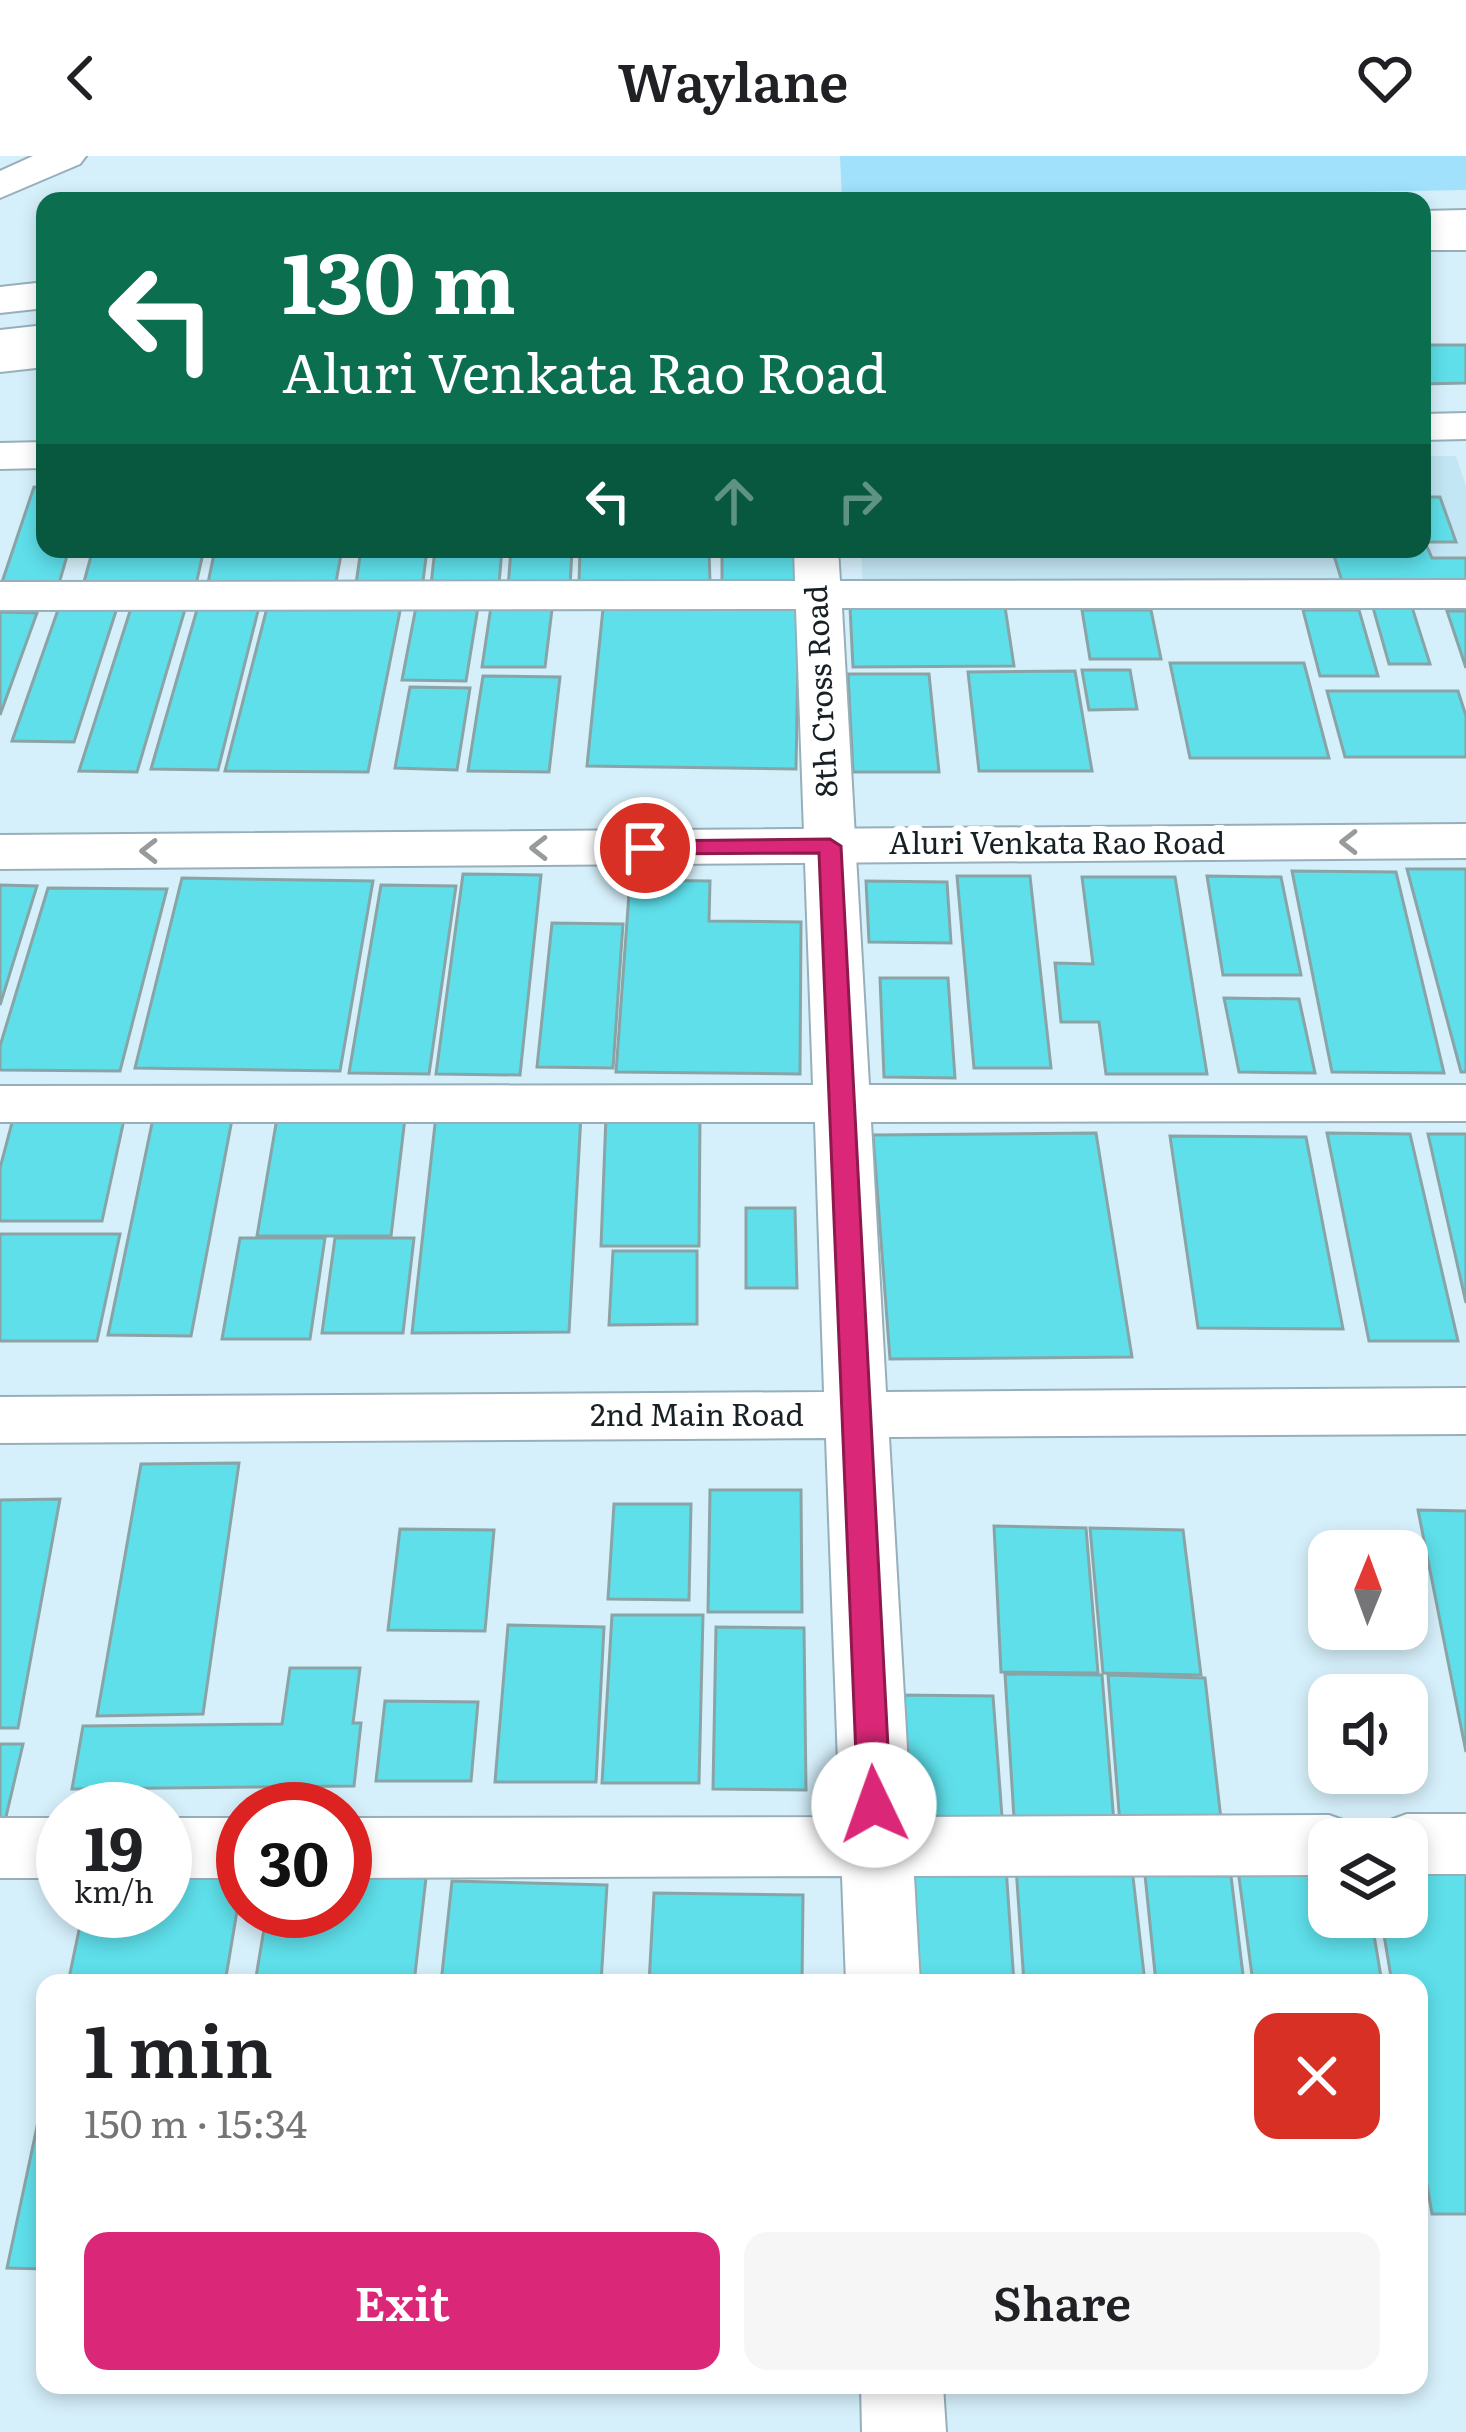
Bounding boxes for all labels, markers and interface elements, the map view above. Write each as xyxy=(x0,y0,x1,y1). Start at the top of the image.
text: Waylane xyxy=(617,38,849,119)
icon: back xyxy=(48,45,114,111)
icon: heart xyxy=(1352,45,1418,111)
text: 130 m xyxy=(282,215,516,340)
icon: left xyxy=(84,240,240,396)
text: Aluri Venkata Rao Road xyxy=(282,329,887,410)
icon: left xyxy=(575,468,641,534)
icon: ahead xyxy=(701,468,767,534)
icon: right xyxy=(827,468,893,534)
street label: 8th Cross Road xyxy=(791,584,847,798)
pin xyxy=(594,797,696,899)
icon: arrive xyxy=(612,815,678,881)
street label: Aluri Venkata Rao Road xyxy=(889,819,1225,863)
one-way arrow xyxy=(1339,829,1357,855)
one-way arrow xyxy=(529,835,548,861)
one-way arrow xyxy=(139,838,158,864)
street label: 2nd Main Road xyxy=(590,1391,804,1435)
north arrow xyxy=(1308,1530,1428,1650)
map controls xyxy=(1308,1530,1428,1938)
button: sound xyxy=(1308,1674,1428,1794)
position arrow xyxy=(811,1742,937,1868)
speed limit sign: 30 xyxy=(216,1782,372,1938)
text: 19 xyxy=(84,1800,144,1889)
button: layers xyxy=(1308,1818,1428,1938)
text: km/h xyxy=(74,1868,154,1912)
text: 1 min xyxy=(84,1993,273,2100)
button: close xyxy=(1254,2013,1380,2139)
text: 150 m · 15:34 xyxy=(84,2092,307,2150)
button: Exit xyxy=(84,2232,720,2370)
button: Share xyxy=(744,2232,1380,2370)

